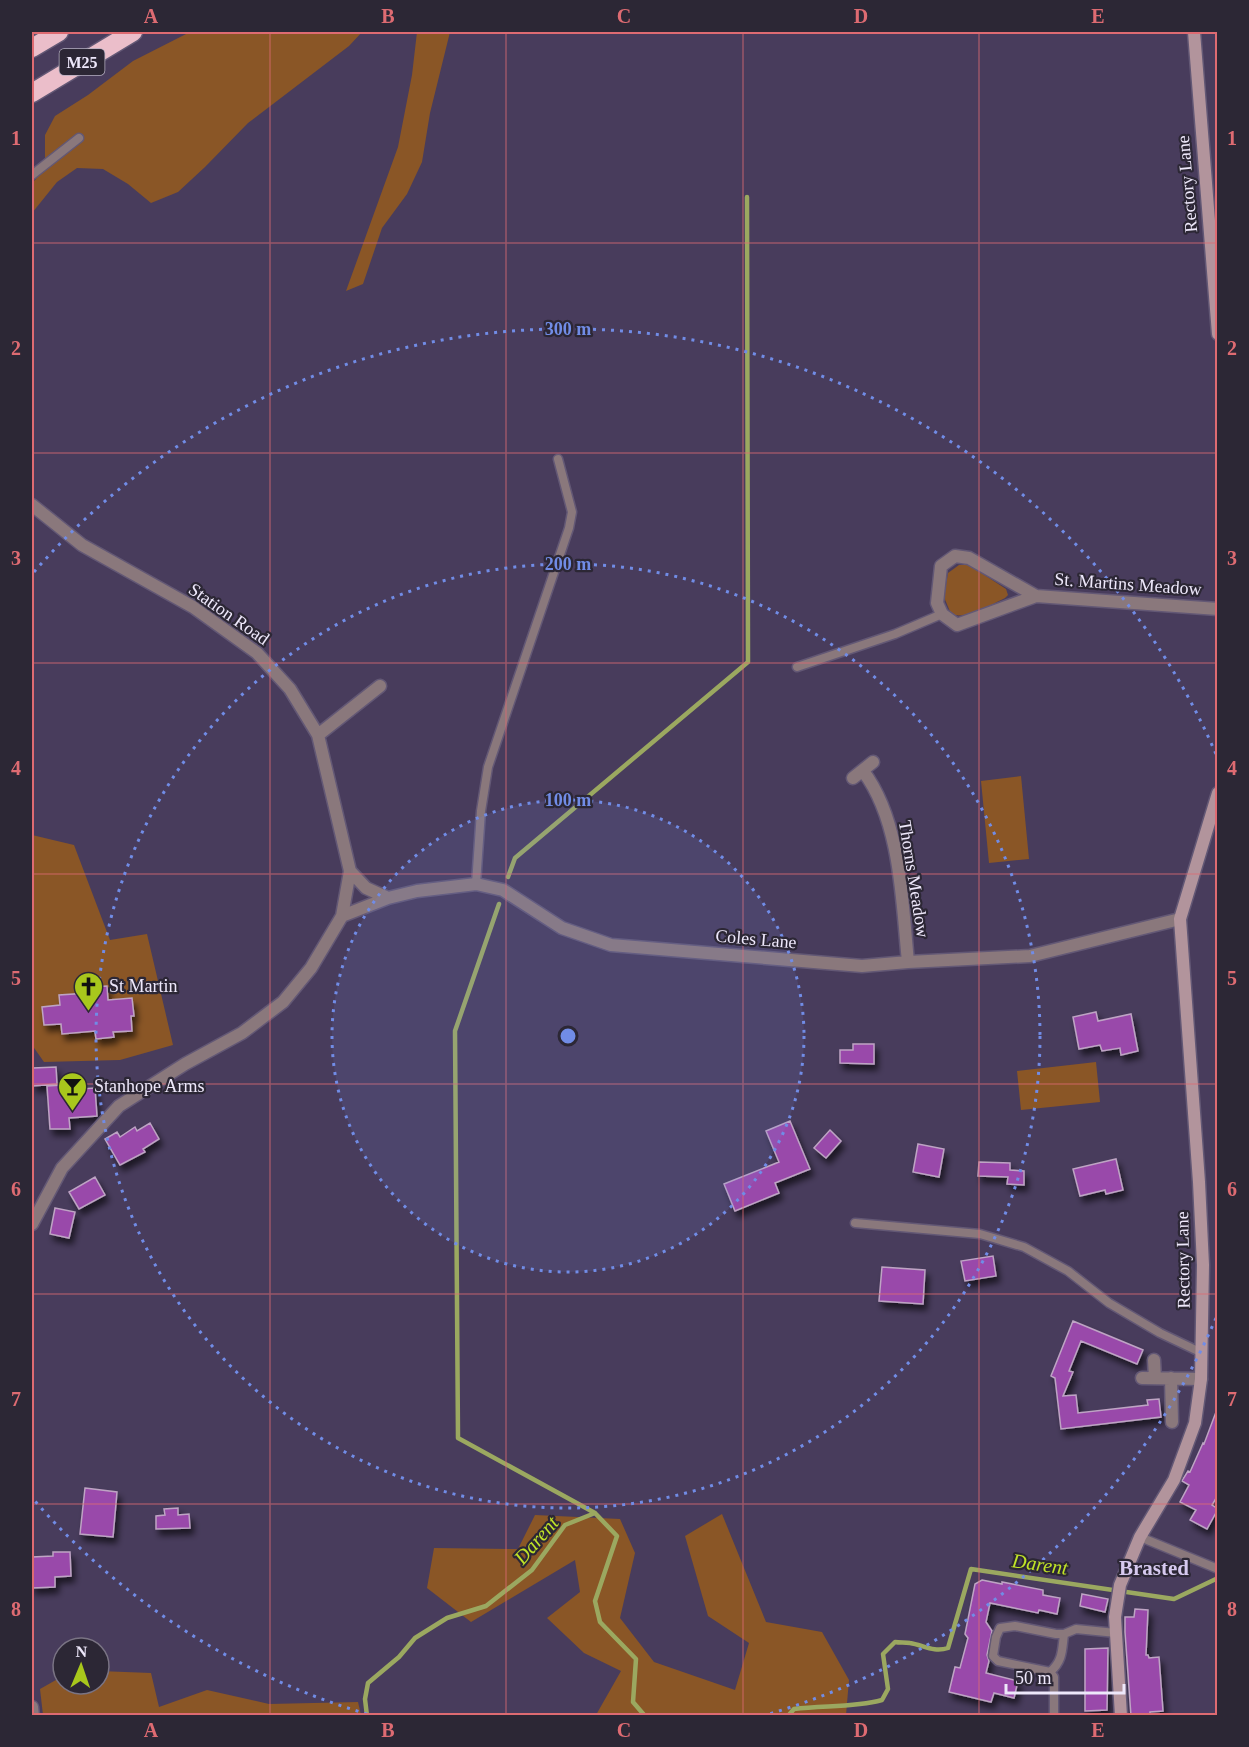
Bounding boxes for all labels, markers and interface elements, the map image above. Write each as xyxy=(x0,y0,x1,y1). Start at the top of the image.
text: A xyxy=(144,5,159,27)
text: B xyxy=(381,5,395,27)
text: C xyxy=(617,5,631,27)
text: D xyxy=(854,5,868,27)
text: E xyxy=(1091,5,1105,27)
road number: M25 xyxy=(60,49,104,75)
text: 1 xyxy=(11,127,21,149)
text: 1 xyxy=(1227,127,1237,149)
street label: Rectory Lane xyxy=(1173,135,1201,233)
text: 300 m xyxy=(545,319,591,339)
text: 2 xyxy=(11,337,21,359)
text: 2 xyxy=(1227,337,1237,359)
text: 3 xyxy=(11,547,21,569)
text: 3 xyxy=(1227,547,1237,569)
text: 200 m xyxy=(545,554,591,574)
street label: St. Martins Meadow xyxy=(1054,569,1202,599)
street label: Station Road xyxy=(185,579,273,649)
text: 4 xyxy=(11,757,21,779)
text: 4 xyxy=(1227,757,1237,779)
text: 100 m xyxy=(545,790,591,810)
street label: Thorns Meadow xyxy=(895,819,933,939)
street label: Coles Lane xyxy=(715,925,797,953)
text: 5 xyxy=(11,967,21,989)
text: 5 xyxy=(1227,967,1237,989)
church icon: St Martin xyxy=(72,970,104,1012)
place label: St Martin xyxy=(109,976,178,996)
centre of rings xyxy=(558,1026,578,1046)
bar icon: Stanhope Arms xyxy=(57,1070,89,1112)
place label: Stanhope Arms xyxy=(94,1076,205,1096)
text: 6 xyxy=(11,1178,21,1200)
text: 6 xyxy=(1227,1178,1237,1200)
street label: Rectory Lane xyxy=(1172,1211,1194,1309)
text: 7 xyxy=(11,1388,21,1410)
text: 7 xyxy=(1227,1388,1237,1410)
water label: Darent xyxy=(509,1511,563,1569)
water label: Darent xyxy=(1010,1549,1070,1579)
district label: Brasted xyxy=(1119,1556,1189,1580)
text: 8 xyxy=(11,1598,21,1620)
text: 8 xyxy=(1227,1598,1237,1620)
north arrow xyxy=(51,1636,111,1696)
text: N xyxy=(75,1643,88,1660)
scale bar xyxy=(1006,1657,1124,1695)
text: 50 m xyxy=(1015,1668,1052,1688)
text: A xyxy=(144,1719,159,1741)
text: B xyxy=(381,1719,395,1741)
text: C xyxy=(617,1719,631,1741)
text: D xyxy=(854,1719,868,1741)
text: E xyxy=(1091,1719,1105,1741)

